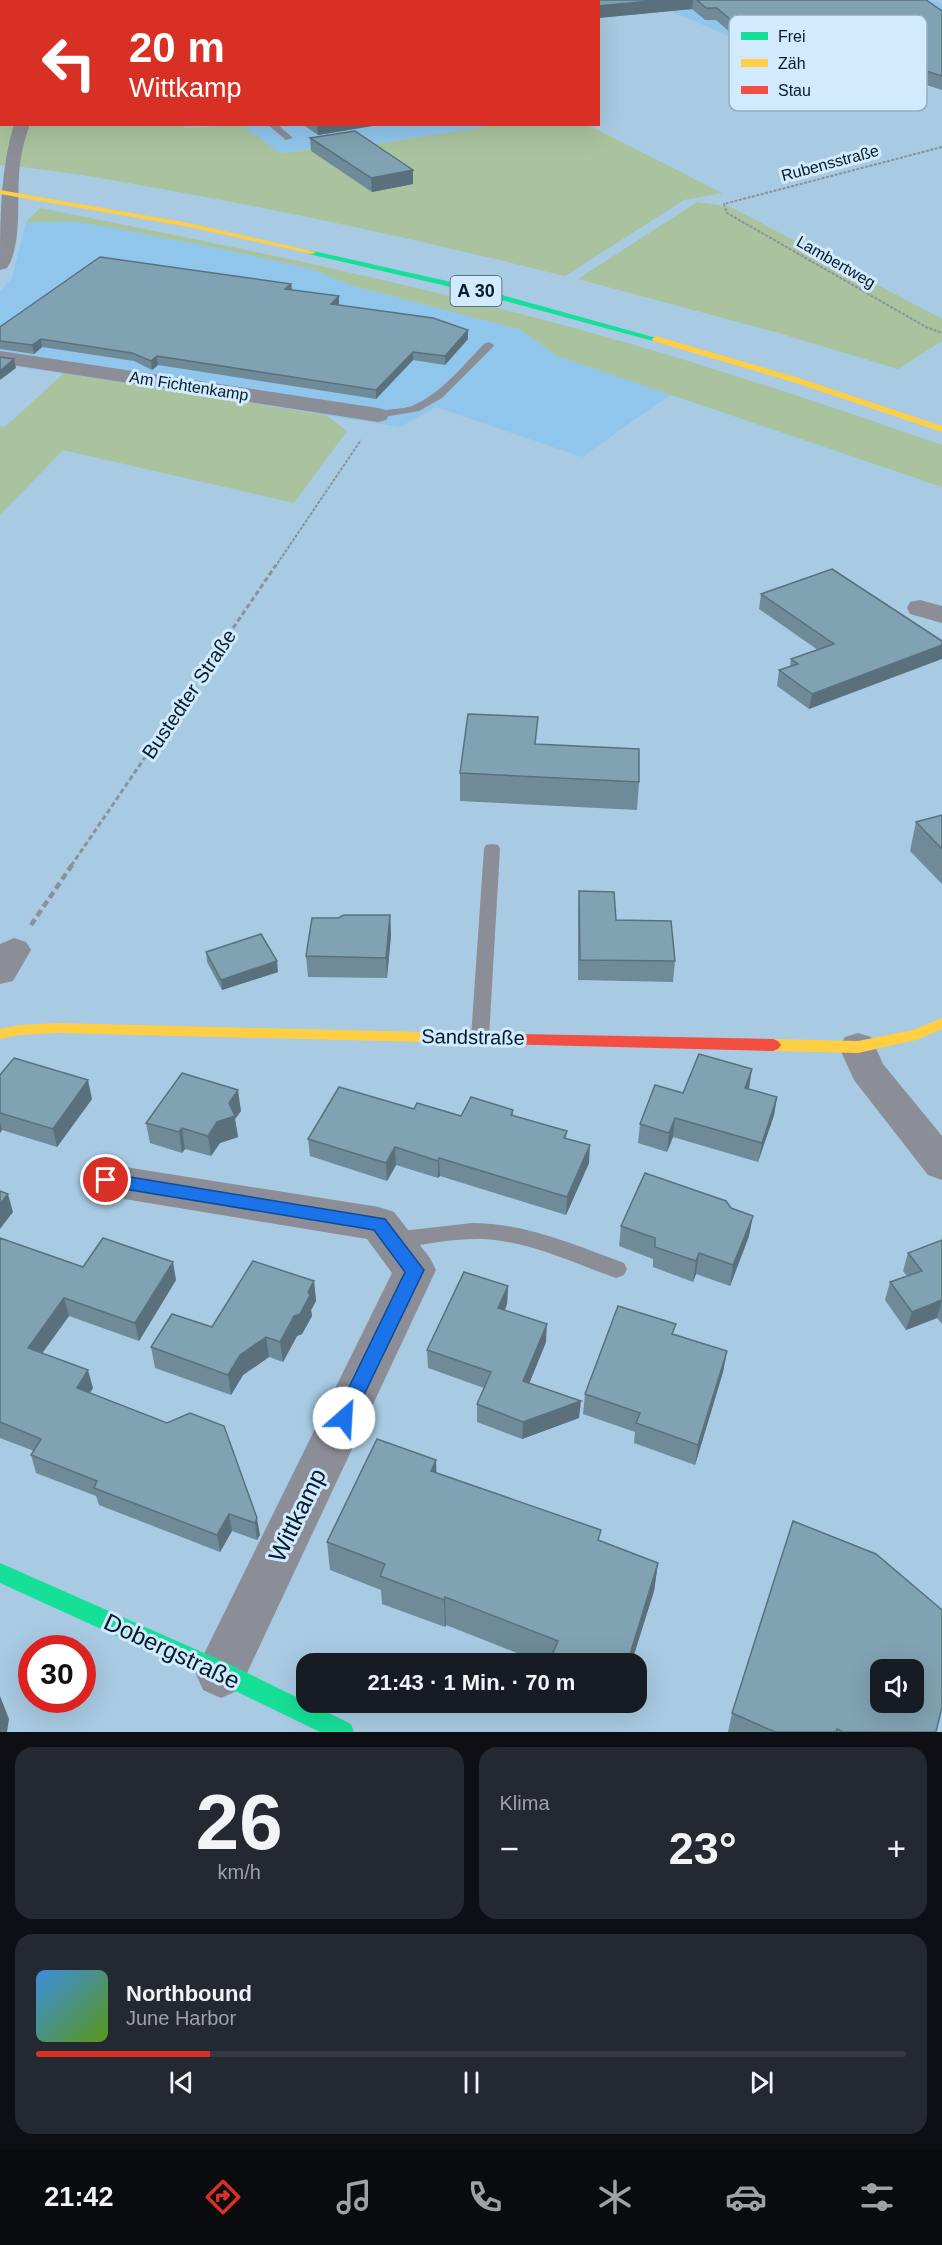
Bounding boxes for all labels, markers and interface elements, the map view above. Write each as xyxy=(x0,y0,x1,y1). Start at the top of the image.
legend xyxy=(729,15,927,111)
icon: left xyxy=(30,24,108,102)
text: 20 m xyxy=(129,24,225,71)
text: Frei xyxy=(778,28,806,45)
text: Zäh xyxy=(778,55,806,72)
text: Wittkamp xyxy=(129,73,242,103)
text: Stau xyxy=(778,82,811,99)
street label: Rubensstraße xyxy=(779,142,881,184)
street label: Lambertweg xyxy=(794,233,878,291)
road number: A 30 xyxy=(450,276,502,306)
street label: Am Fichtenkamp xyxy=(128,368,250,404)
street label: Bustedter Straße xyxy=(138,625,240,763)
street label: Sandstraße xyxy=(421,1025,525,1049)
pin xyxy=(80,1154,131,1205)
icon: arrive xyxy=(89,1163,122,1196)
position arrow xyxy=(312,1386,376,1450)
street label: Wittkamp xyxy=(263,1464,331,1566)
street label: Dobergstraße xyxy=(100,1608,244,1694)
speed limit sign: 30 xyxy=(18,1635,96,1713)
map controls xyxy=(870,1659,924,1713)
button: sound xyxy=(870,1659,924,1713)
text: 21:43 · 1 Min. · 70 m xyxy=(368,1670,575,1695)
text: 26 xyxy=(196,1778,283,1866)
text: Klima xyxy=(500,1792,550,1814)
text: 23° xyxy=(669,1823,737,1874)
text: − xyxy=(500,1830,519,1867)
text: + xyxy=(887,1830,906,1867)
text: km/h xyxy=(218,1861,261,1883)
text: Northbound xyxy=(126,1981,252,2006)
text: June Harbor xyxy=(126,2007,236,2029)
icon: previous xyxy=(165,2066,198,2099)
icon: pause xyxy=(455,2066,488,2099)
icon: next xyxy=(745,2066,778,2099)
icon: directions xyxy=(202,2176,244,2218)
icon: music xyxy=(333,2176,375,2218)
icon: phone xyxy=(464,2176,506,2218)
icon: climate xyxy=(594,2176,636,2218)
icon: car xyxy=(725,2176,767,2218)
icon: filters xyxy=(856,2176,898,2218)
text: 21:42 xyxy=(44,2182,113,2212)

